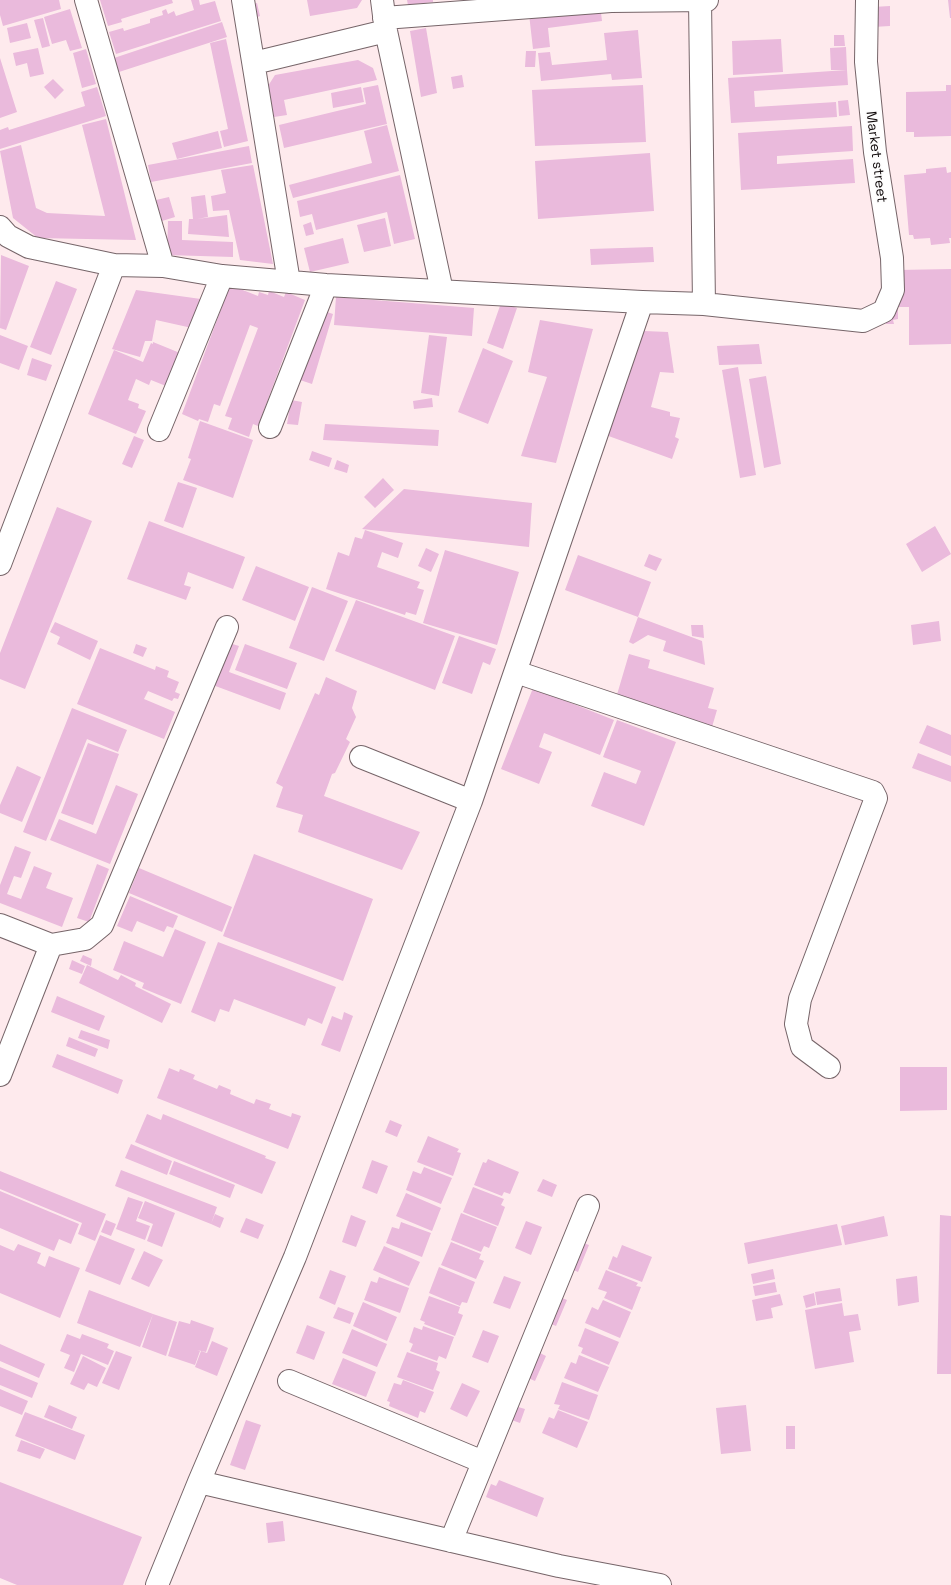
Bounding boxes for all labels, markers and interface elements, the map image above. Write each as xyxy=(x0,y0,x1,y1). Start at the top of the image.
street label: Market street xyxy=(862,110,890,204)

